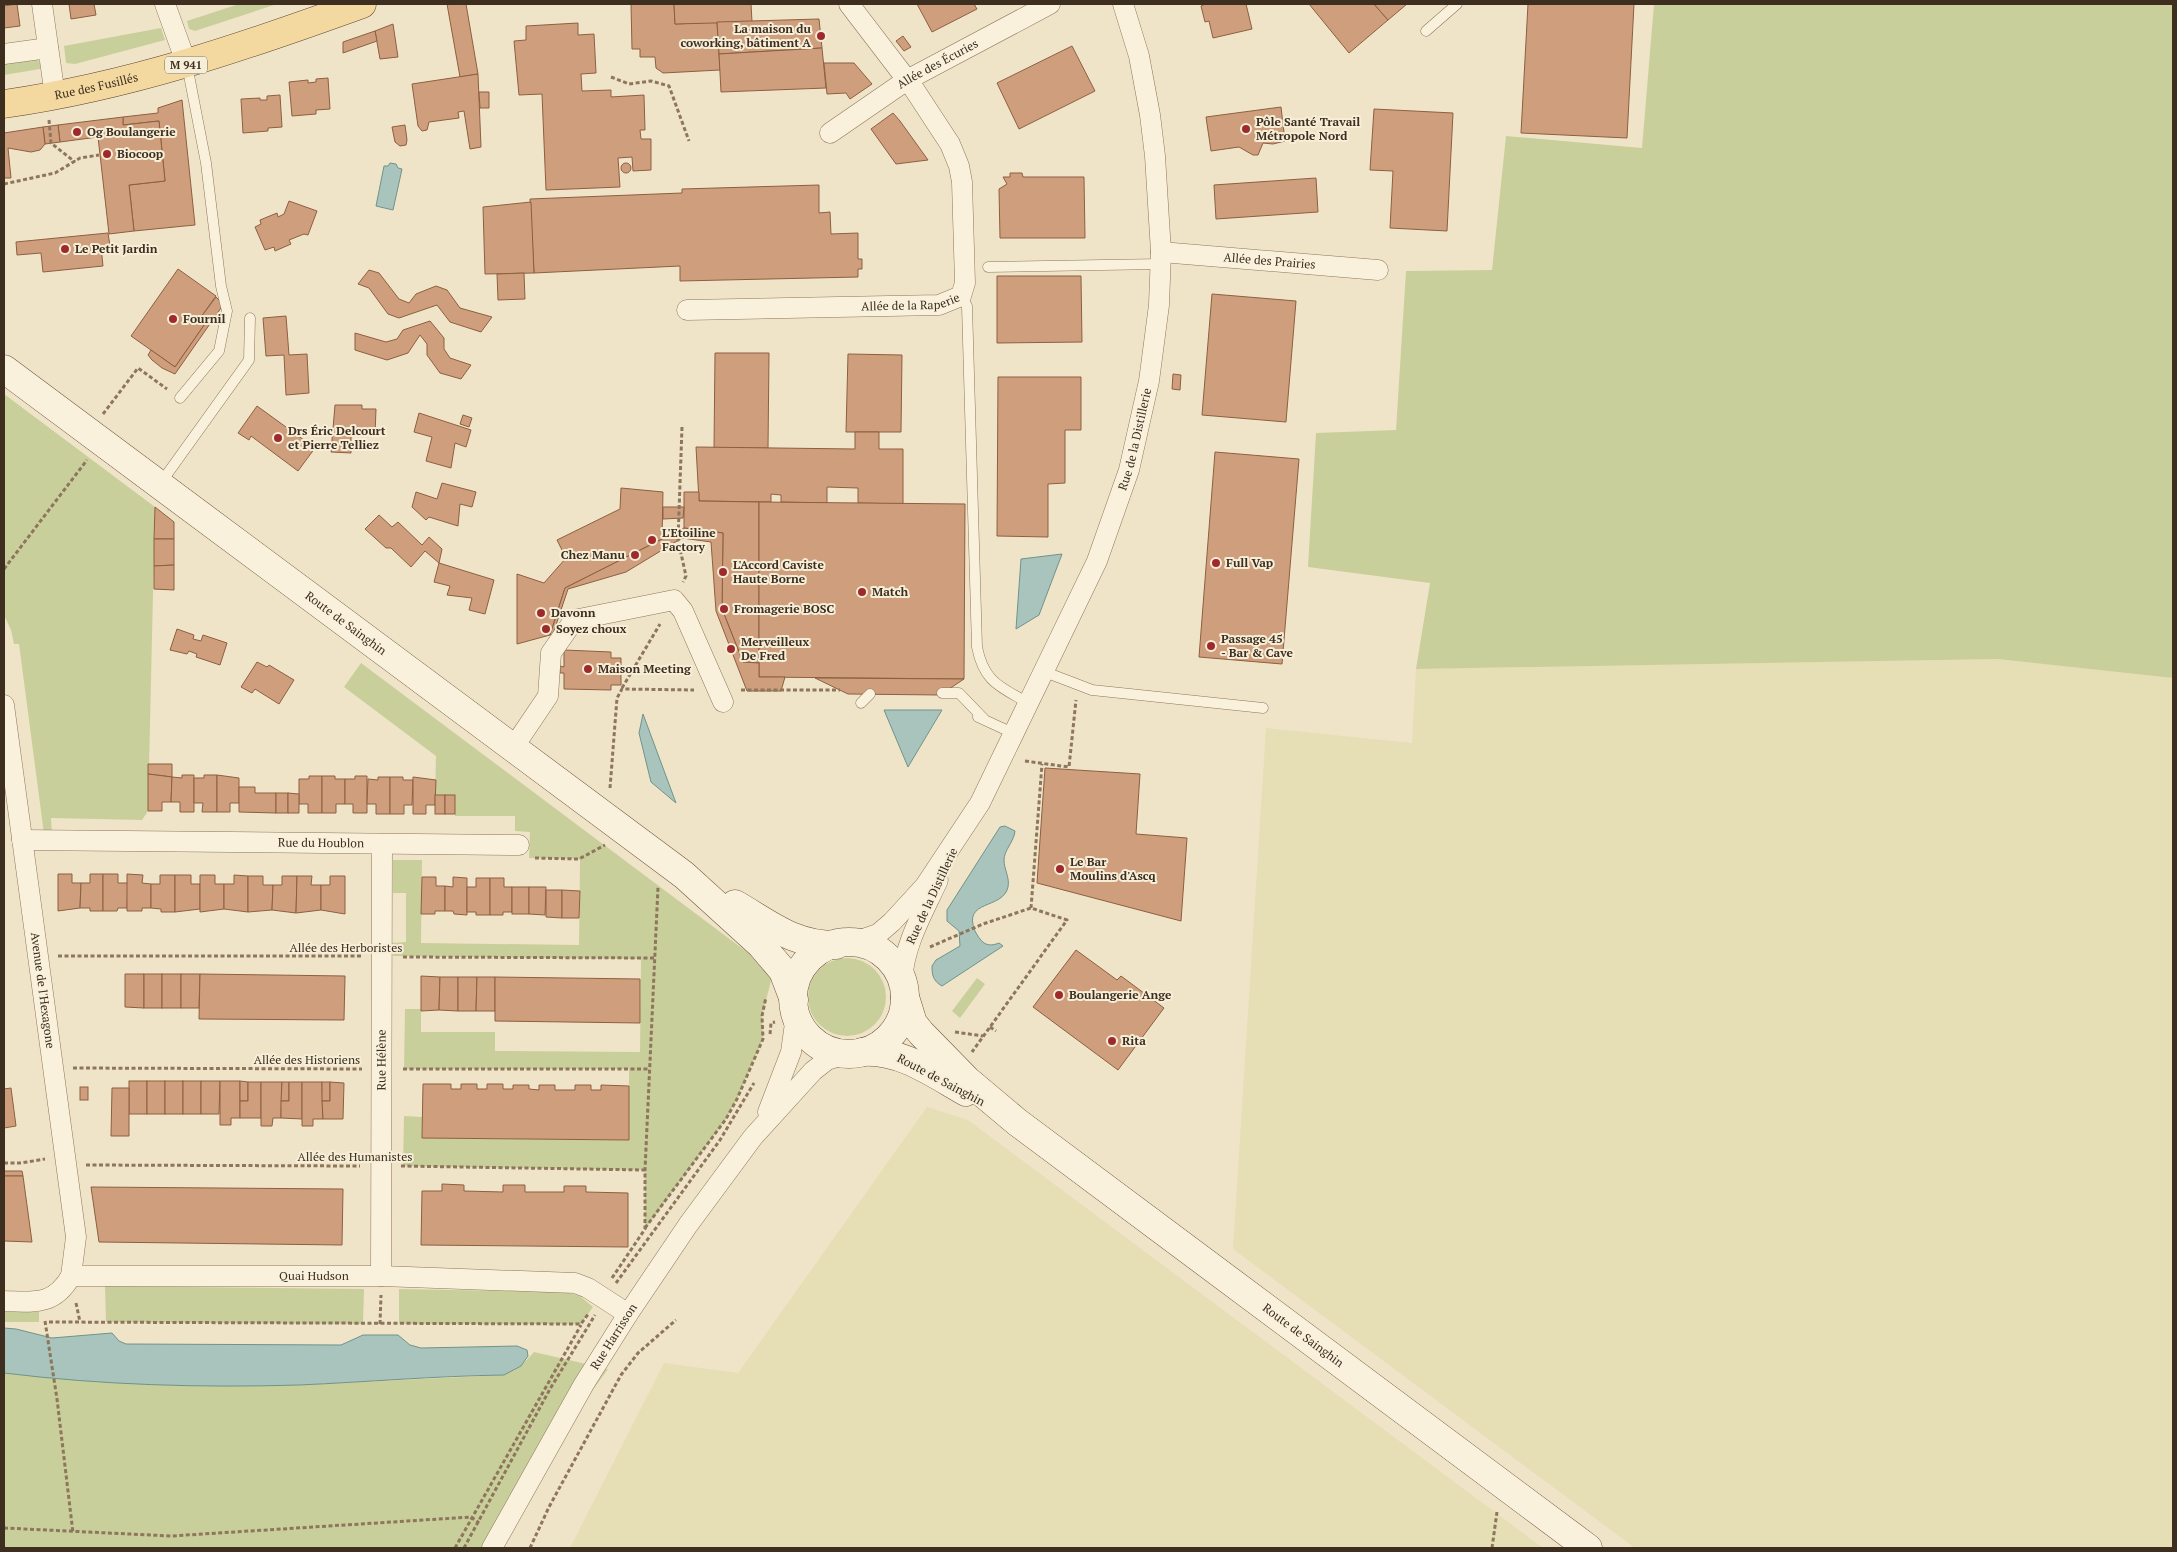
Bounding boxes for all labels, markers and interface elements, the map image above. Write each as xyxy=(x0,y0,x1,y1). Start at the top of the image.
place label: La maison du coworking, bâtiment A xyxy=(680,21,812,50)
marker: La maison du coworking, bâtiment A xyxy=(815,30,827,42)
street label: Allée des Écuries xyxy=(894,36,981,92)
road number: M 941 xyxy=(165,56,207,74)
street label: Rue des Fusillés xyxy=(53,69,140,102)
place label: Pôle Santé Travail Métropole Nord xyxy=(1256,114,1360,143)
marker: Pôle Santé Travail Métropole Nord xyxy=(1240,123,1252,135)
place label: Og Boulangerie xyxy=(87,124,176,139)
marker: Og Boulangerie xyxy=(71,126,83,138)
place label: Biocoop xyxy=(117,146,163,161)
marker: Biocoop xyxy=(101,148,113,160)
place label: Le Petit Jardin xyxy=(75,241,158,256)
marker: Le Petit Jardin xyxy=(59,243,71,255)
street label: Allée des Prairies xyxy=(1223,249,1316,272)
street label: Allée de la Raperie xyxy=(861,289,962,314)
place label: Fournil xyxy=(183,311,225,326)
marker: Fournil xyxy=(167,313,179,325)
street label: Rue de la Distillerie xyxy=(1114,387,1154,492)
place label: Drs Éric Delcourt et Pierre Telliez xyxy=(288,423,386,452)
marker: Drs Éric Delcourt et Pierre Telliez xyxy=(272,432,284,444)
place label: L'Etoiline Factory xyxy=(662,525,716,554)
marker: L'Etoiline Factory xyxy=(646,534,658,546)
place label: Chez Manu xyxy=(561,547,626,562)
marker: Chez Manu xyxy=(629,549,641,561)
place label: Full Vap xyxy=(1226,555,1273,570)
place label: L'Accord Caviste Haute Borne xyxy=(733,557,824,586)
marker: Full Vap xyxy=(1210,557,1222,569)
marker: L'Accord Caviste Haute Borne xyxy=(717,566,729,578)
place label: Match xyxy=(872,584,908,599)
marker: Match xyxy=(856,586,868,598)
street label: Route de Sainghin xyxy=(303,588,390,658)
place label: Fromagerie BOSC xyxy=(734,601,835,616)
marker: Fromagerie BOSC xyxy=(718,603,730,615)
place label: Davonn xyxy=(551,605,596,620)
marker: Davonn xyxy=(535,607,547,619)
place label: Soyez choux xyxy=(556,621,627,636)
marker: Soyez choux xyxy=(540,623,552,635)
place label: Passage 45 - Bar & Cave xyxy=(1221,631,1293,660)
place label: Merveilleux De Fred xyxy=(741,634,809,663)
marker: Passage 45 - Bar & Cave xyxy=(1205,640,1217,652)
marker: Merveilleux De Fred xyxy=(725,643,737,655)
place label: Maison Meeting xyxy=(598,661,691,676)
marker: Maison Meeting xyxy=(582,663,594,675)
street label: Rue du Houblon xyxy=(278,835,364,850)
street label: Rue de la Distillerie xyxy=(903,845,960,946)
place label: Le Bar Moulins d'Ascq xyxy=(1070,854,1156,883)
marker: Le Bar Moulins d'Ascq xyxy=(1054,863,1066,875)
street label: Avenue de l'Hexagone xyxy=(28,931,58,1049)
street label: Allée des Herboristes xyxy=(290,940,402,955)
place label: Boulangerie Ange xyxy=(1069,987,1172,1002)
marker: Boulangerie Ange xyxy=(1053,989,1065,1001)
street label: Rue Hélène xyxy=(373,1029,389,1091)
place label: Rita xyxy=(1122,1033,1146,1048)
marker: Rita xyxy=(1106,1035,1118,1047)
street label: Route de Sainghin xyxy=(895,1050,988,1109)
street label: Allée des Historiens xyxy=(254,1052,360,1067)
street label: Allée des Humanistes xyxy=(298,1149,412,1164)
street label: Quai Hudson xyxy=(279,1268,349,1283)
street label: Rue Harrisson xyxy=(587,1300,640,1372)
street label: Route de Sainghin xyxy=(1260,1300,1347,1370)

